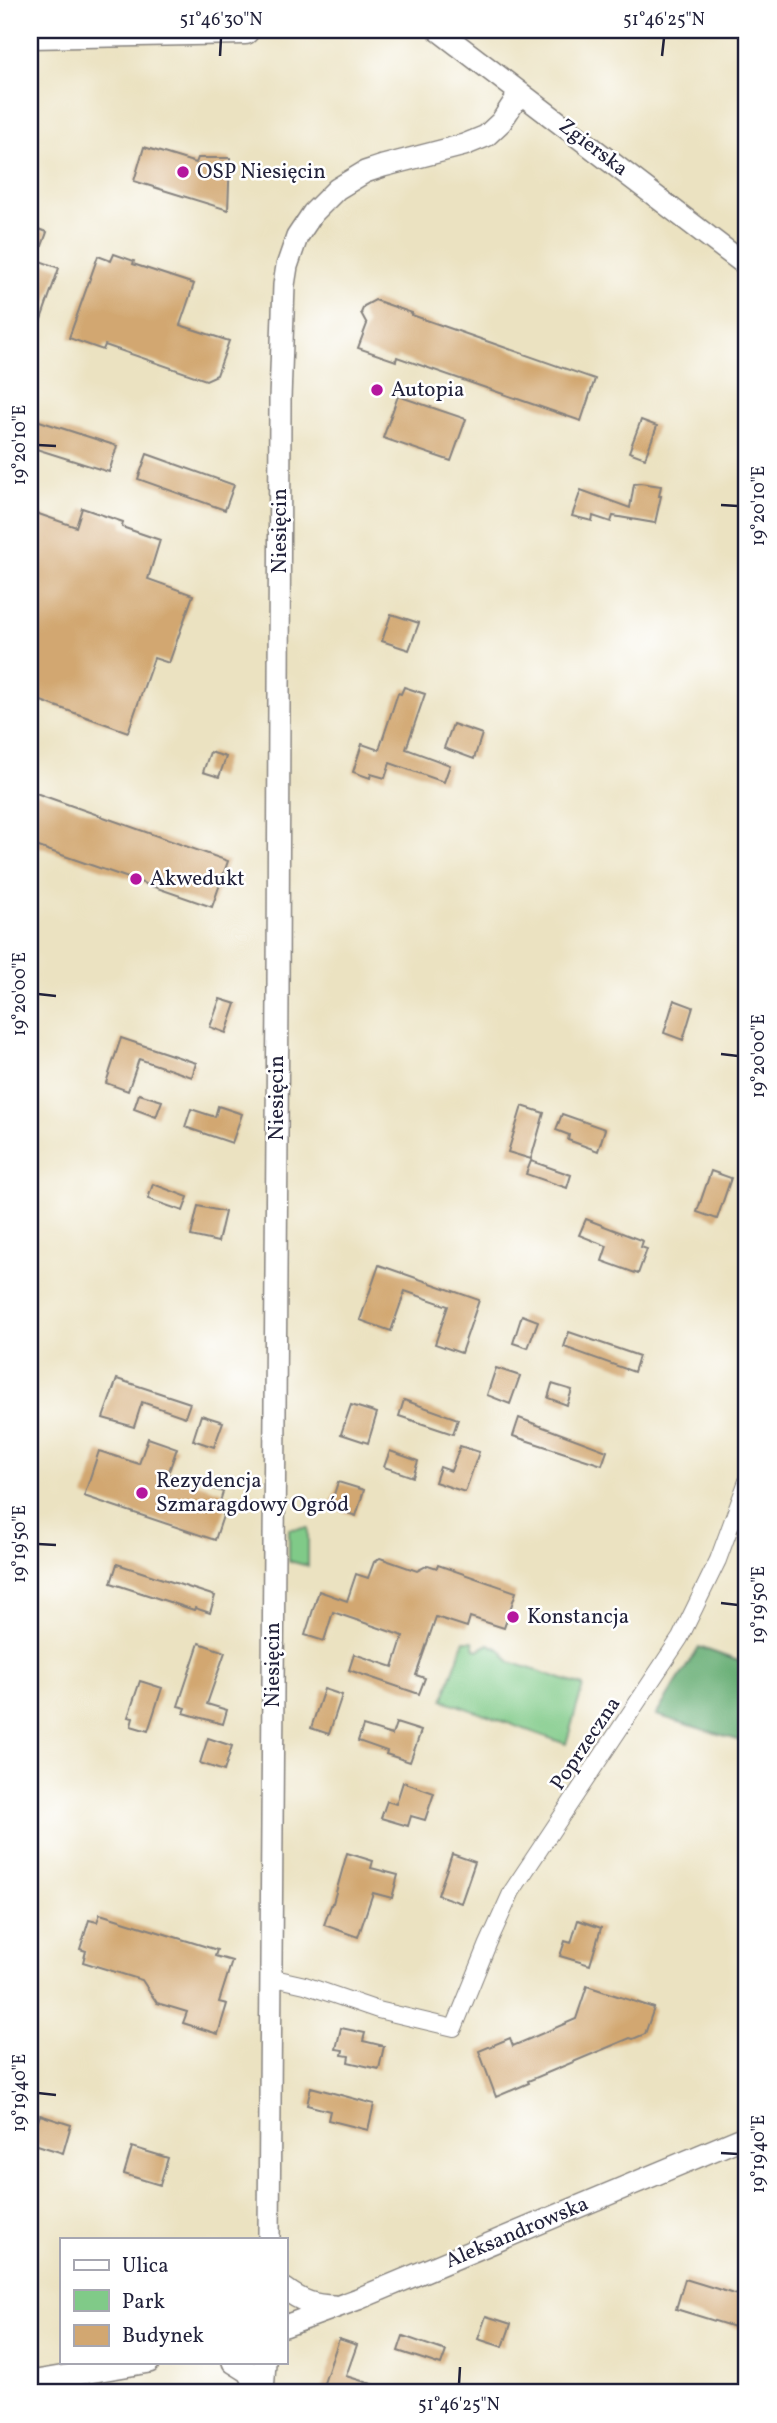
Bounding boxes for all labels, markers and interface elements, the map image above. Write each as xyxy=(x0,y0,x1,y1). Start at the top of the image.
text: 51°46'30"N xyxy=(179,8,263,33)
text: 51°46'25"N xyxy=(623,8,705,33)
street label: Zgierska xyxy=(552,112,634,184)
place label: OSP Niesięcin xyxy=(197,158,326,187)
marker: OSP Niesięcin xyxy=(175,164,191,180)
place label: Autopia xyxy=(391,376,464,405)
marker: Autopia xyxy=(369,382,385,398)
text: 19°20'10"E xyxy=(8,405,33,485)
text: 19°20'10"E xyxy=(747,466,772,546)
street label: Niesięcin xyxy=(266,488,295,574)
place label: Akwedukt xyxy=(150,865,245,894)
marker: Akwedukt xyxy=(128,871,144,887)
text: 19°20'00"E xyxy=(8,952,33,1036)
text: 19°20'00"E xyxy=(747,1014,772,1098)
street label: Niesięcin xyxy=(263,1055,292,1141)
place label: Rezydencja Szmaragdowy Ogród xyxy=(156,1467,349,1520)
marker: Rezydencja Szmaragdowy Ogród xyxy=(134,1485,150,1501)
text: 19°19'50"E xyxy=(8,1505,33,1583)
text: 19°19'50"E xyxy=(747,1566,772,1644)
place label: Konstancja xyxy=(527,1603,629,1632)
marker: Konstancja xyxy=(505,1609,521,1625)
street label: Niesięcin xyxy=(259,1622,288,1708)
street label: Poprzeczna xyxy=(544,1691,628,1797)
text: 19°19'40"E xyxy=(8,2054,33,2132)
text: 19°19'40"E xyxy=(747,2115,772,2193)
street label: Aleksandrowska xyxy=(441,2190,593,2276)
legend xyxy=(60,2238,287,2364)
text: Ulica xyxy=(122,2252,169,2281)
text: Park xyxy=(122,2288,165,2317)
text: Budynek xyxy=(122,2322,205,2351)
text: 51°46'25"N xyxy=(418,2393,500,2418)

